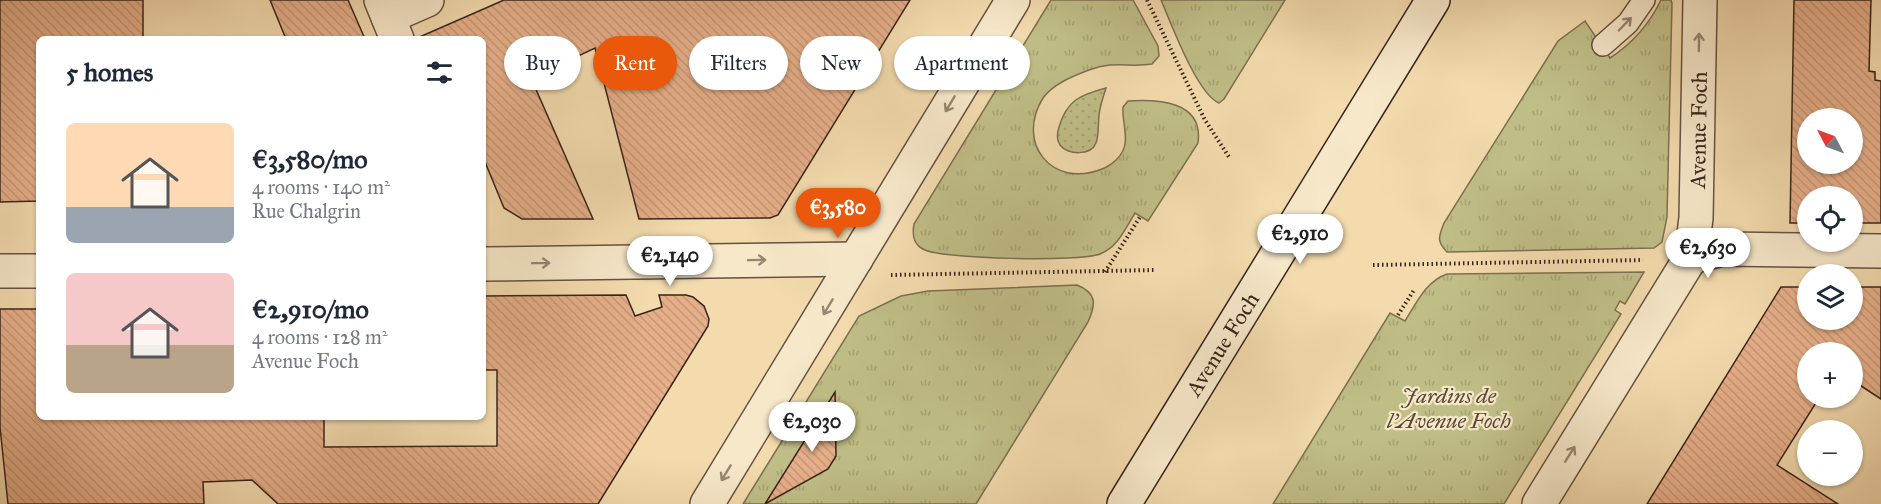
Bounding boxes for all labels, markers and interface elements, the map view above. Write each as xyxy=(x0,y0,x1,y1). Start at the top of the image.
one-way arrow xyxy=(1618,17,1632,32)
one-way arrow xyxy=(1693,33,1705,53)
chip: Buy xyxy=(504,36,581,90)
chip: Rent xyxy=(593,36,677,90)
chip: Filters xyxy=(689,36,788,90)
chip: New xyxy=(800,36,882,90)
chip: Apartment xyxy=(894,36,1030,90)
text: 5 homes xyxy=(66,56,153,88)
icon: filters xyxy=(423,56,456,89)
street label: Avenue Foch xyxy=(1684,71,1713,190)
one-way arrow xyxy=(944,95,956,112)
north arrow xyxy=(1797,108,1863,174)
map controls xyxy=(1797,108,1863,486)
text: €3,580/mo xyxy=(252,143,368,175)
icon: home xyxy=(114,147,186,219)
text: 4 rooms · 140 m² xyxy=(252,175,390,199)
button: locate xyxy=(1797,186,1863,252)
pin: €3,580 xyxy=(789,188,887,239)
text: €3,580 xyxy=(810,195,866,219)
text: Rue Chalgrin xyxy=(252,199,361,223)
pin: €2,910 xyxy=(1251,214,1349,265)
text: €2,910 xyxy=(1271,221,1329,245)
pin: €2,630 xyxy=(1659,228,1757,279)
text: €2,630 xyxy=(1679,235,1737,259)
pin: €2,140 xyxy=(621,236,719,287)
text: €2,140 xyxy=(641,243,699,267)
one-way arrow xyxy=(747,254,767,266)
one-way arrow xyxy=(531,257,551,269)
button: layers xyxy=(1797,264,1863,330)
street label: Avenue Foch xyxy=(1179,287,1265,402)
text: €2,910/mo xyxy=(252,293,369,325)
icon: home xyxy=(114,297,186,369)
one-way arrow xyxy=(821,298,833,315)
text: 4 rooms · 128 m² xyxy=(252,325,388,349)
button: + xyxy=(1797,342,1863,408)
text: Avenue Foch xyxy=(252,349,359,373)
park label: Jardins de l'Avenue Foch xyxy=(1386,382,1511,434)
pin: €2,030 xyxy=(763,402,861,453)
text: €2,030 xyxy=(783,409,841,433)
button: − xyxy=(1797,420,1863,486)
one-way arrow xyxy=(1564,446,1576,463)
one-way arrow xyxy=(720,464,732,481)

